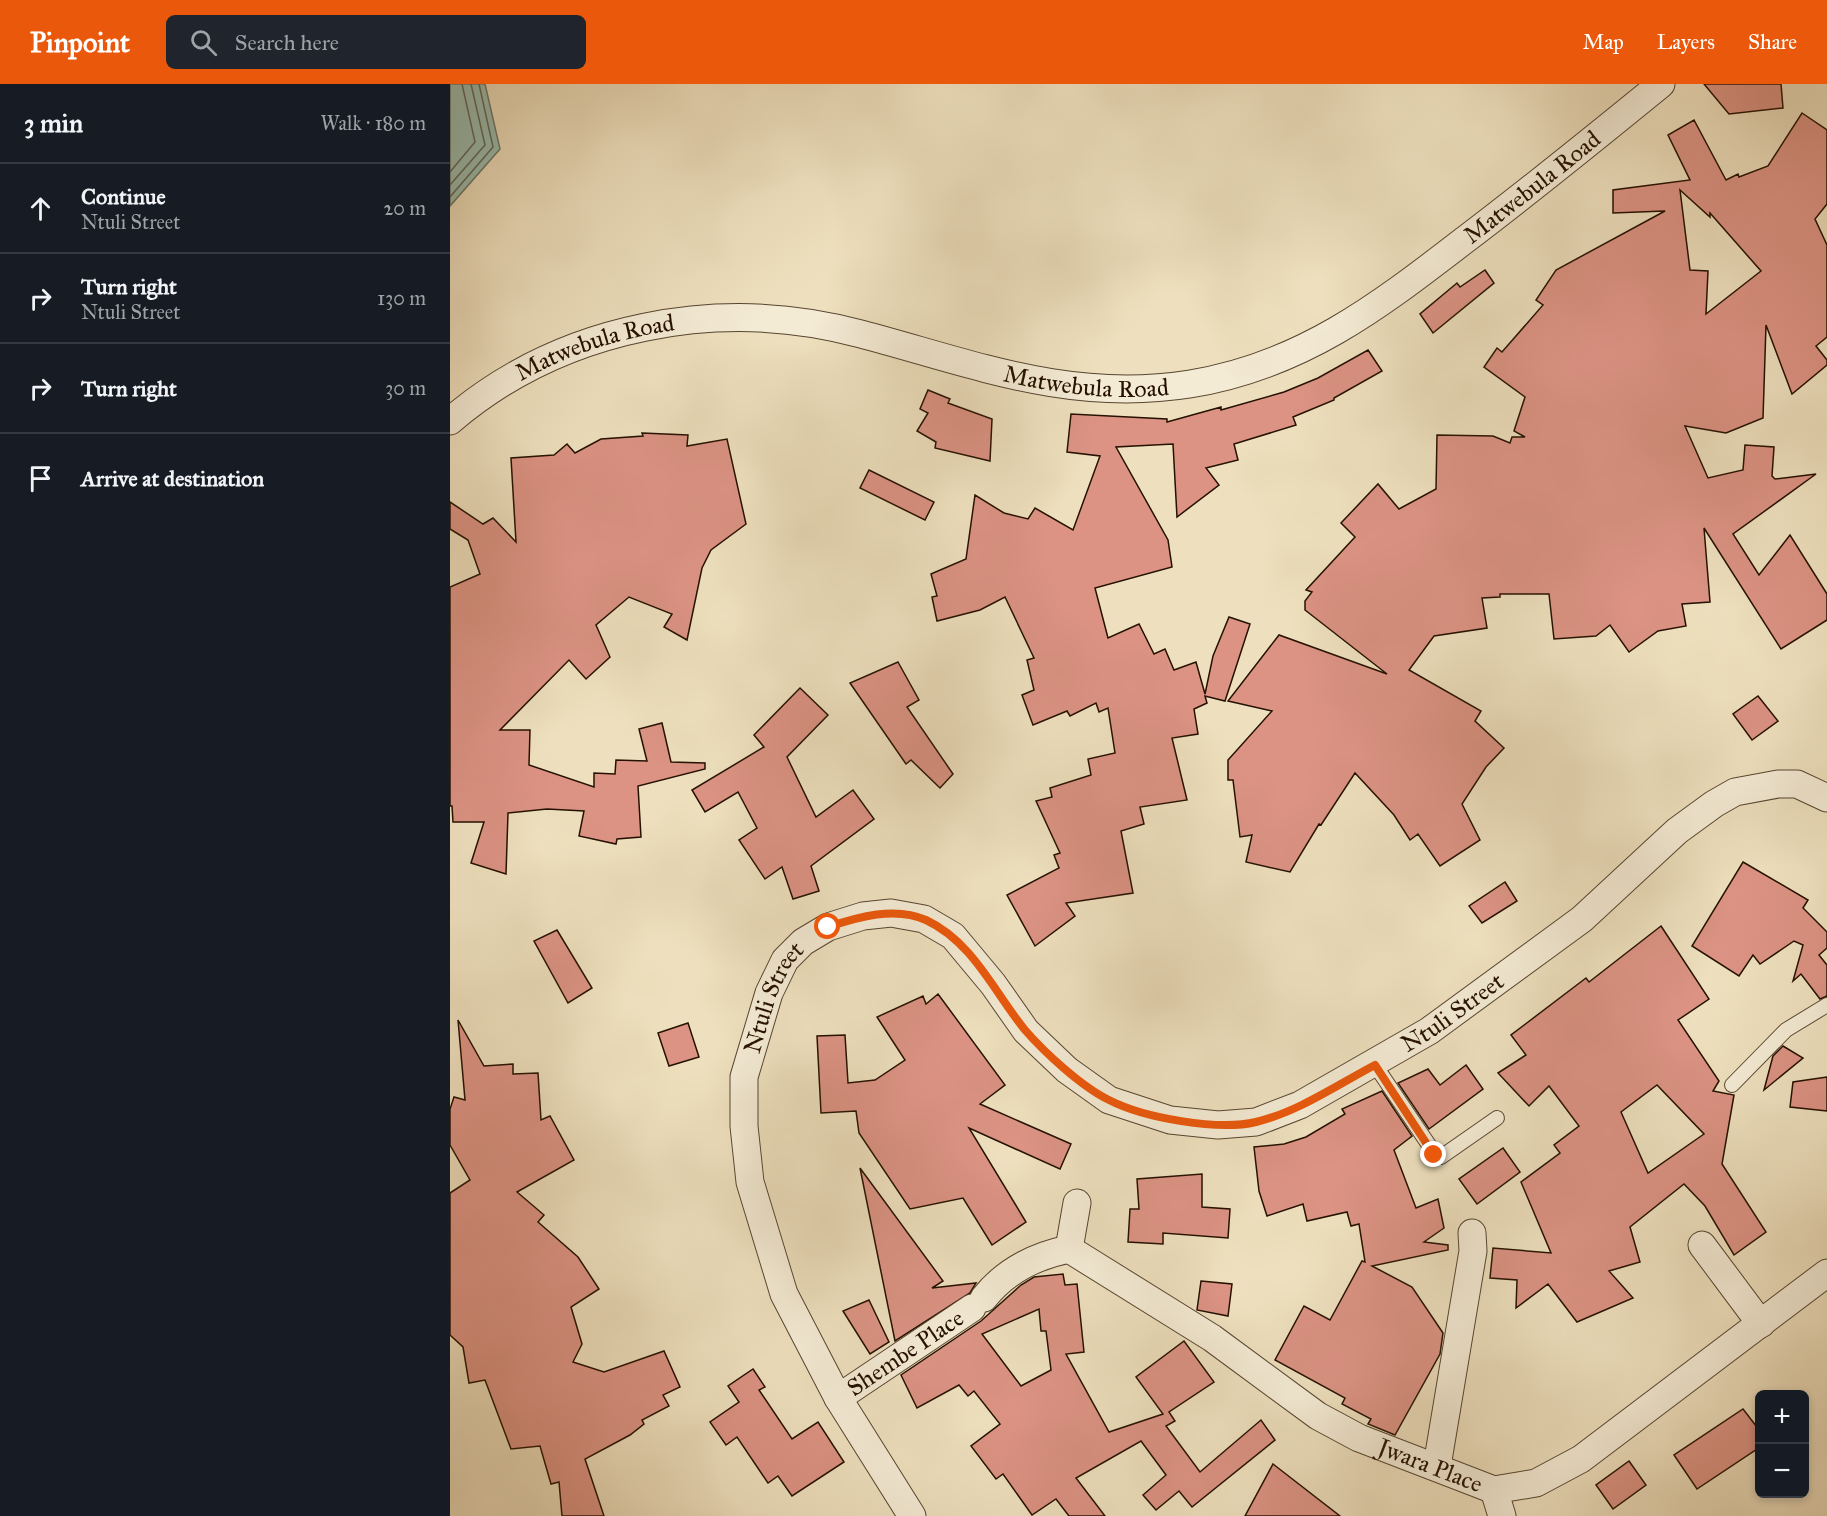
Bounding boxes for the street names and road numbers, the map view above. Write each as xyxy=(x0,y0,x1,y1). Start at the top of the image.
street label: Matwebula Road xyxy=(1458,124,1607,250)
street label: Matwebula Road xyxy=(510,307,676,387)
street label: Matwebula Road xyxy=(1001,359,1170,404)
street label: Ntuli Street xyxy=(737,935,810,1057)
street label: Ntuli Street xyxy=(1396,966,1510,1059)
street label: Shembe Place xyxy=(841,1303,969,1403)
street label: Jwara Place xyxy=(1371,1431,1487,1499)

